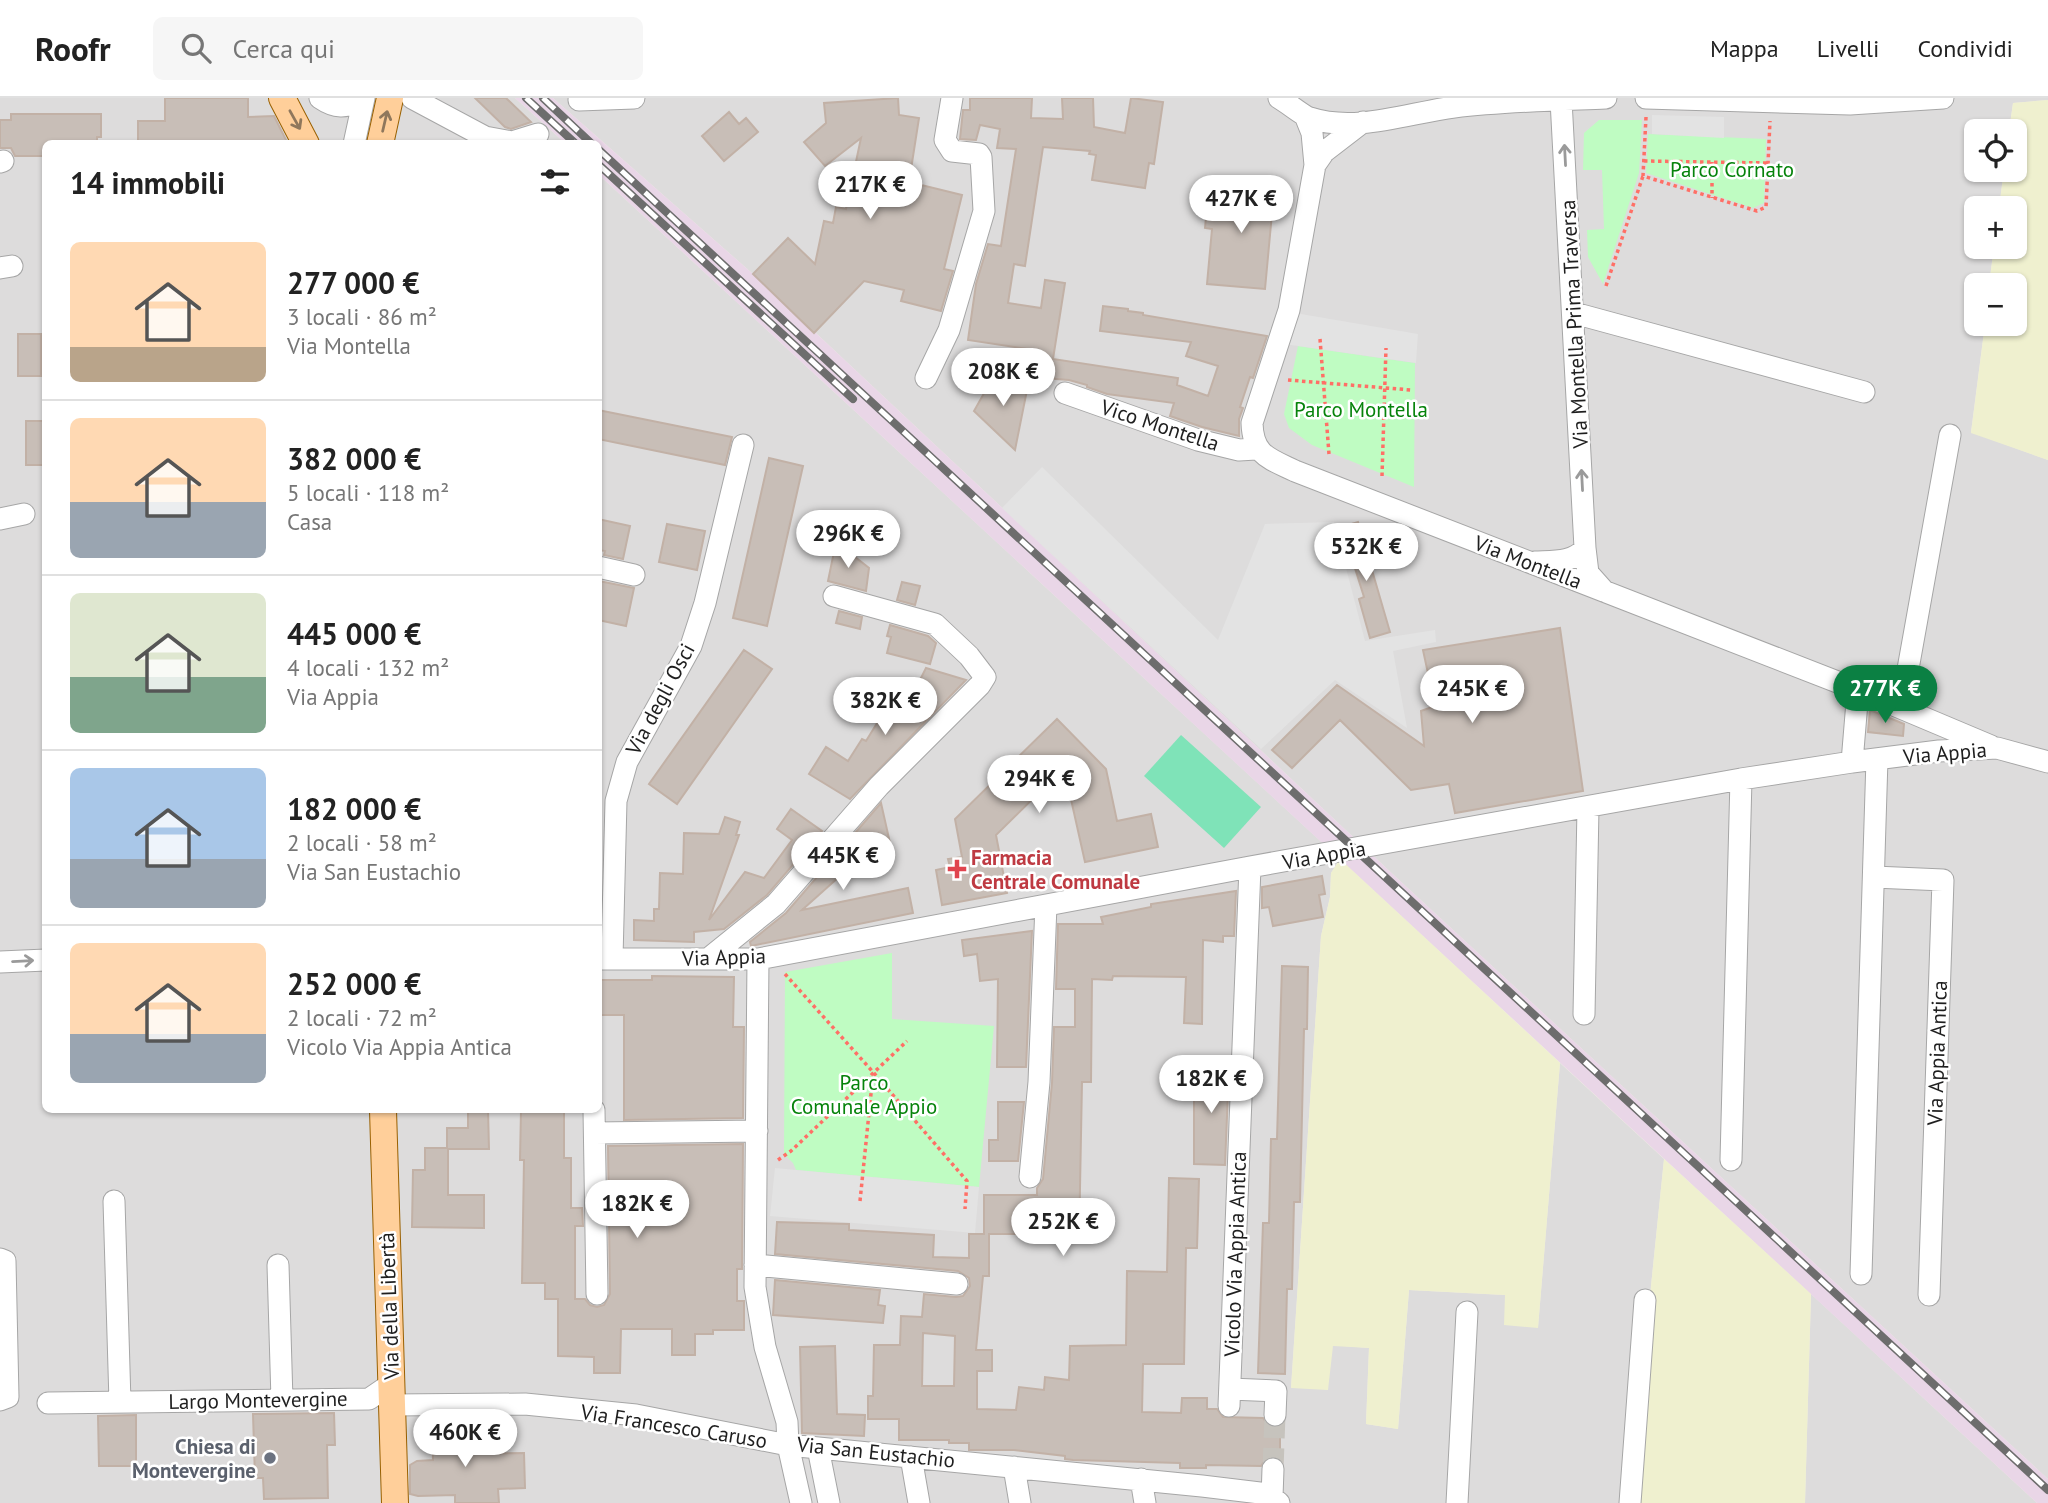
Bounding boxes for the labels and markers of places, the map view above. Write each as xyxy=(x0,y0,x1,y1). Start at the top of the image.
pin: 217K € xyxy=(813,162,927,221)
pin: 427K € xyxy=(1184,176,1298,235)
pin: 208K € xyxy=(946,348,1060,408)
pin: 296K € xyxy=(791,510,905,570)
pin: 532K € xyxy=(1309,524,1423,583)
pin: 245K € xyxy=(1415,666,1529,725)
pin: 277K € xyxy=(1828,666,1942,725)
pin: 382K € xyxy=(828,678,942,737)
pin: 294K € xyxy=(982,756,1096,815)
pin: 445K € xyxy=(786,832,900,892)
place label: Farmacia Centrale Comunale xyxy=(971,844,1140,895)
marker: Farmacia Centrale Comunale xyxy=(949,861,965,877)
pin: 182K € xyxy=(1154,1056,1268,1115)
pin: 182K € xyxy=(580,1180,694,1240)
pin: 252K € xyxy=(1006,1198,1120,1258)
pin: 460K € xyxy=(408,1410,522,1469)
place label: Chiesa di Montevergine xyxy=(132,1433,256,1484)
marker: Chiesa di Montevergine xyxy=(262,1450,278,1466)

